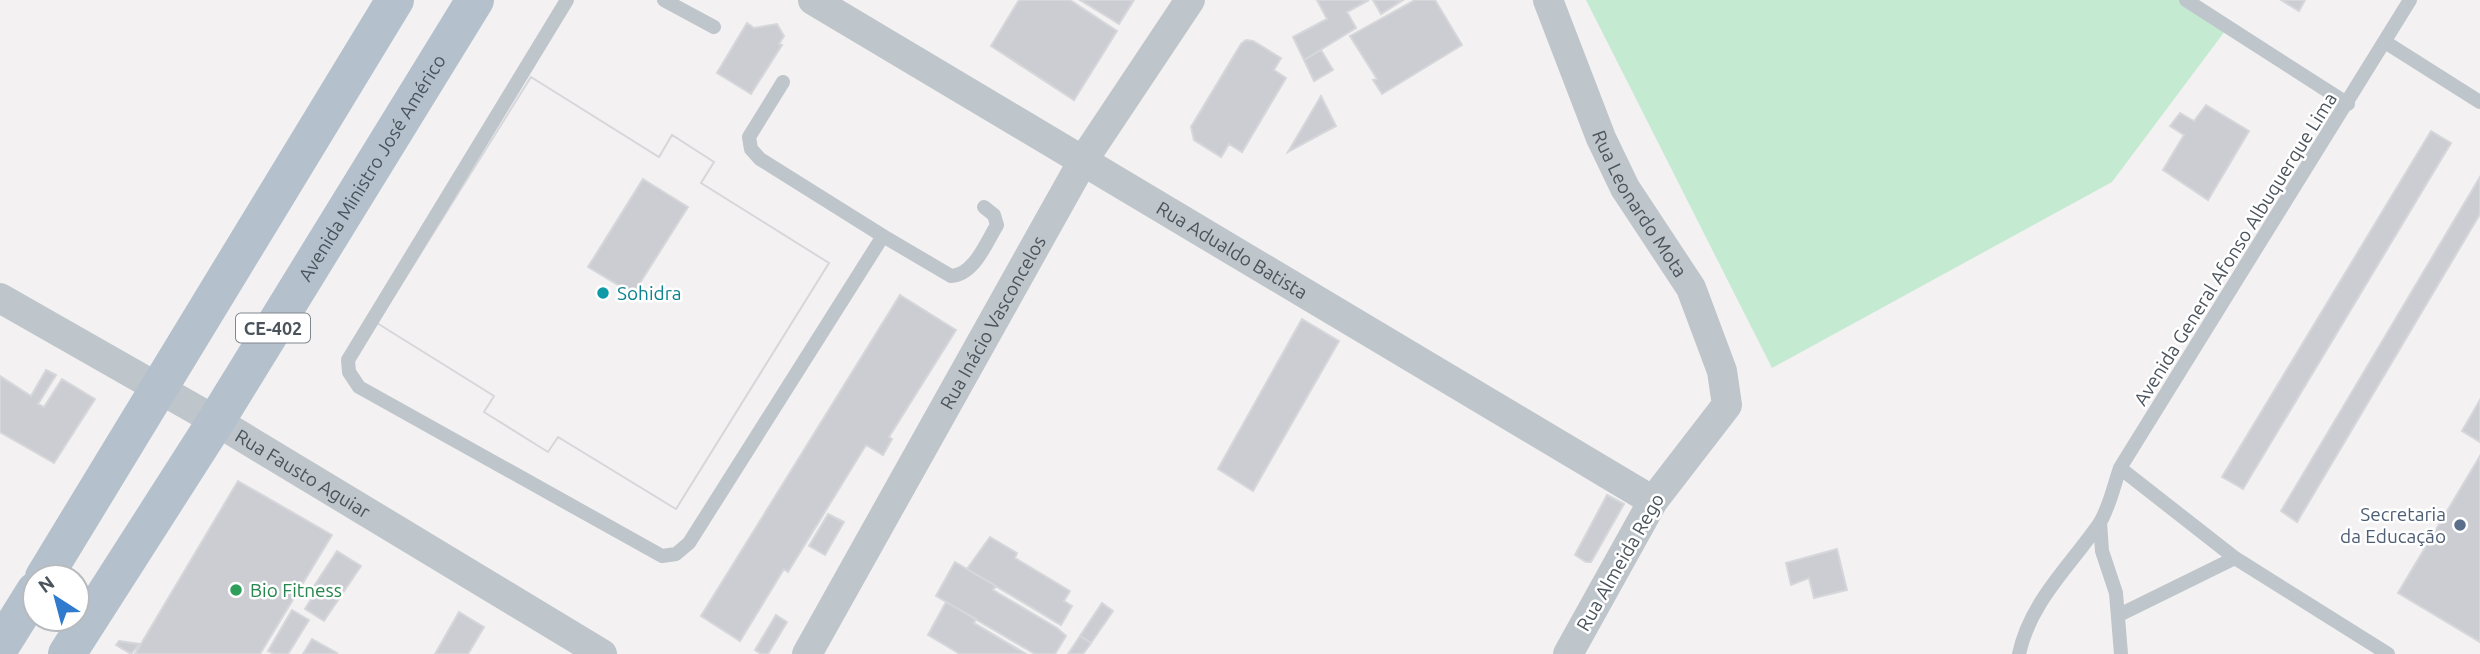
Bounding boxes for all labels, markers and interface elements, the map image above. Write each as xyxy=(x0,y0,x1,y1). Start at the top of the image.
street label: Avenida Ministro José Américo xyxy=(294,50,450,285)
street label: Avenida General Afonso Albuquerque Lima xyxy=(2129,89,2341,409)
street label: Rua Leonardo Mota xyxy=(1588,127,1692,281)
street label: Rua Adualdo Batista xyxy=(1153,196,1312,303)
street label: Rua Inácio Vasconcelos xyxy=(935,232,1050,413)
place label: Sohidra xyxy=(617,282,682,304)
marker: Sohidra xyxy=(595,285,611,301)
road number: CE-402 xyxy=(236,314,310,342)
street label: Rua Fausto Aguiar xyxy=(231,424,374,523)
street label: Rua Almeida Rego xyxy=(1572,489,1668,635)
place label: Secretaria da Educação xyxy=(2340,503,2446,547)
marker: Secretaria da Educação xyxy=(2452,517,2468,533)
north arrow xyxy=(21,563,91,633)
text: N xyxy=(34,571,58,597)
place label: Bio Fitness xyxy=(250,579,342,601)
marker: Bio Fitness xyxy=(228,582,244,598)

